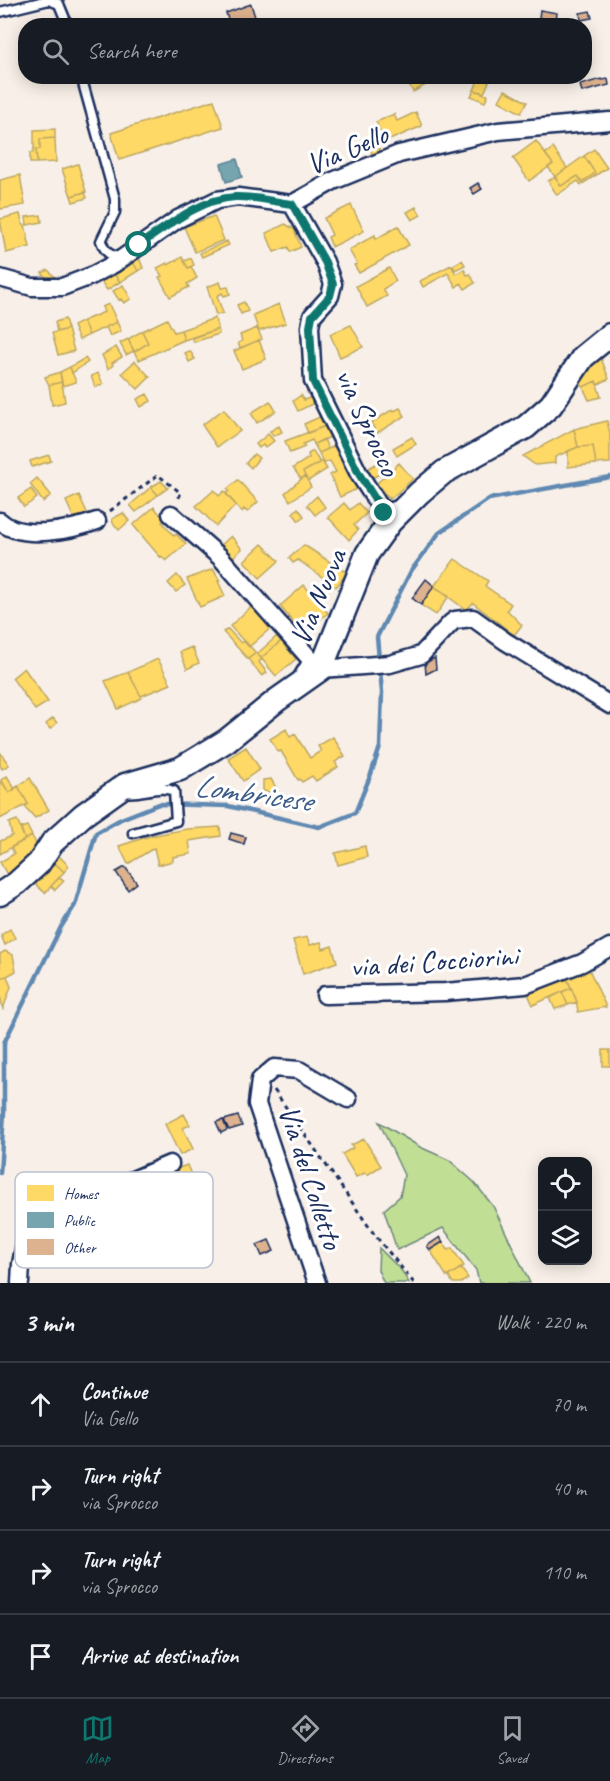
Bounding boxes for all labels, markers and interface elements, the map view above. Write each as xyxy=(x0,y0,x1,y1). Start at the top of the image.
search box xyxy=(18,18,592,84)
icon: search xyxy=(39,35,72,68)
text: Search here xyxy=(87,37,177,65)
street label: Via Gello xyxy=(300,114,395,183)
route start xyxy=(125,231,151,257)
street label: via Sprocco xyxy=(327,362,410,483)
route end xyxy=(370,499,396,525)
street label: Via Nuova xyxy=(281,542,356,651)
water label: Lombricese xyxy=(192,765,319,822)
street label: via dei Cocciorini xyxy=(349,936,522,986)
street label: Via del Colletto xyxy=(270,1100,352,1255)
map controls xyxy=(538,1157,592,1265)
button: locate xyxy=(538,1157,592,1211)
legend xyxy=(15,1172,213,1268)
text: Homes xyxy=(64,1184,100,1204)
text: Public xyxy=(64,1211,96,1231)
button: layers xyxy=(538,1211,592,1265)
text: Other xyxy=(64,1238,97,1258)
text: 3 min xyxy=(24,1306,74,1339)
text: Walk · 220 m xyxy=(496,1310,586,1335)
text: Continue xyxy=(81,1378,147,1406)
icon: ahead xyxy=(24,1388,57,1421)
text: 70 m xyxy=(552,1392,586,1417)
text: Via Gello xyxy=(81,1406,138,1431)
text: Turn right xyxy=(81,1462,158,1490)
icon: right xyxy=(24,1472,57,1505)
text: 40 m xyxy=(552,1476,586,1501)
text: via Sprocco xyxy=(81,1490,157,1515)
text: Turn right xyxy=(81,1546,158,1574)
icon: right xyxy=(24,1556,57,1589)
text: 110 m xyxy=(543,1560,586,1585)
text: via Sprocco xyxy=(81,1574,157,1599)
icon: arrive xyxy=(24,1640,57,1673)
text: Arrive at destination xyxy=(81,1642,238,1670)
tab: Map xyxy=(81,1712,114,1768)
tab: Directions xyxy=(277,1712,333,1768)
tab: Saved xyxy=(496,1712,529,1768)

